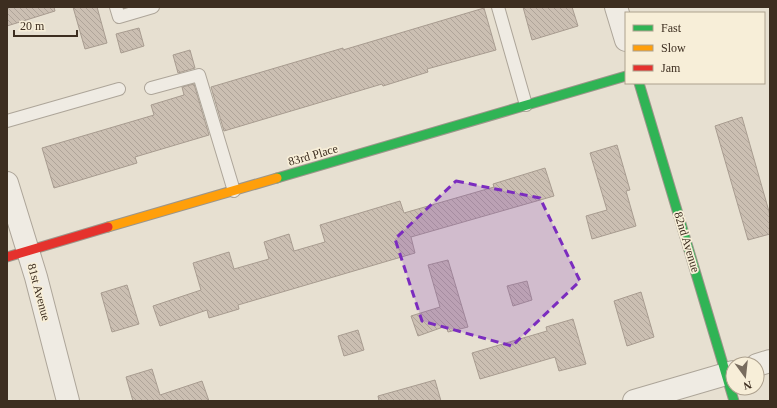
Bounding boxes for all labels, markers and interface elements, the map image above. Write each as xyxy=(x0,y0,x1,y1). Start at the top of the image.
scale bar xyxy=(14,12,77,38)
legend xyxy=(625,12,765,84)
text: 20 m xyxy=(20,19,45,33)
text: Fast xyxy=(661,21,682,35)
text: Slow xyxy=(661,41,686,55)
text: Jam xyxy=(661,61,681,75)
street label: 83rd Place xyxy=(287,141,339,169)
street label: 82nd Avenue xyxy=(671,210,703,274)
street label: 81st Avenue xyxy=(25,262,53,322)
north arrow xyxy=(725,356,765,396)
text: N xyxy=(742,379,753,392)

